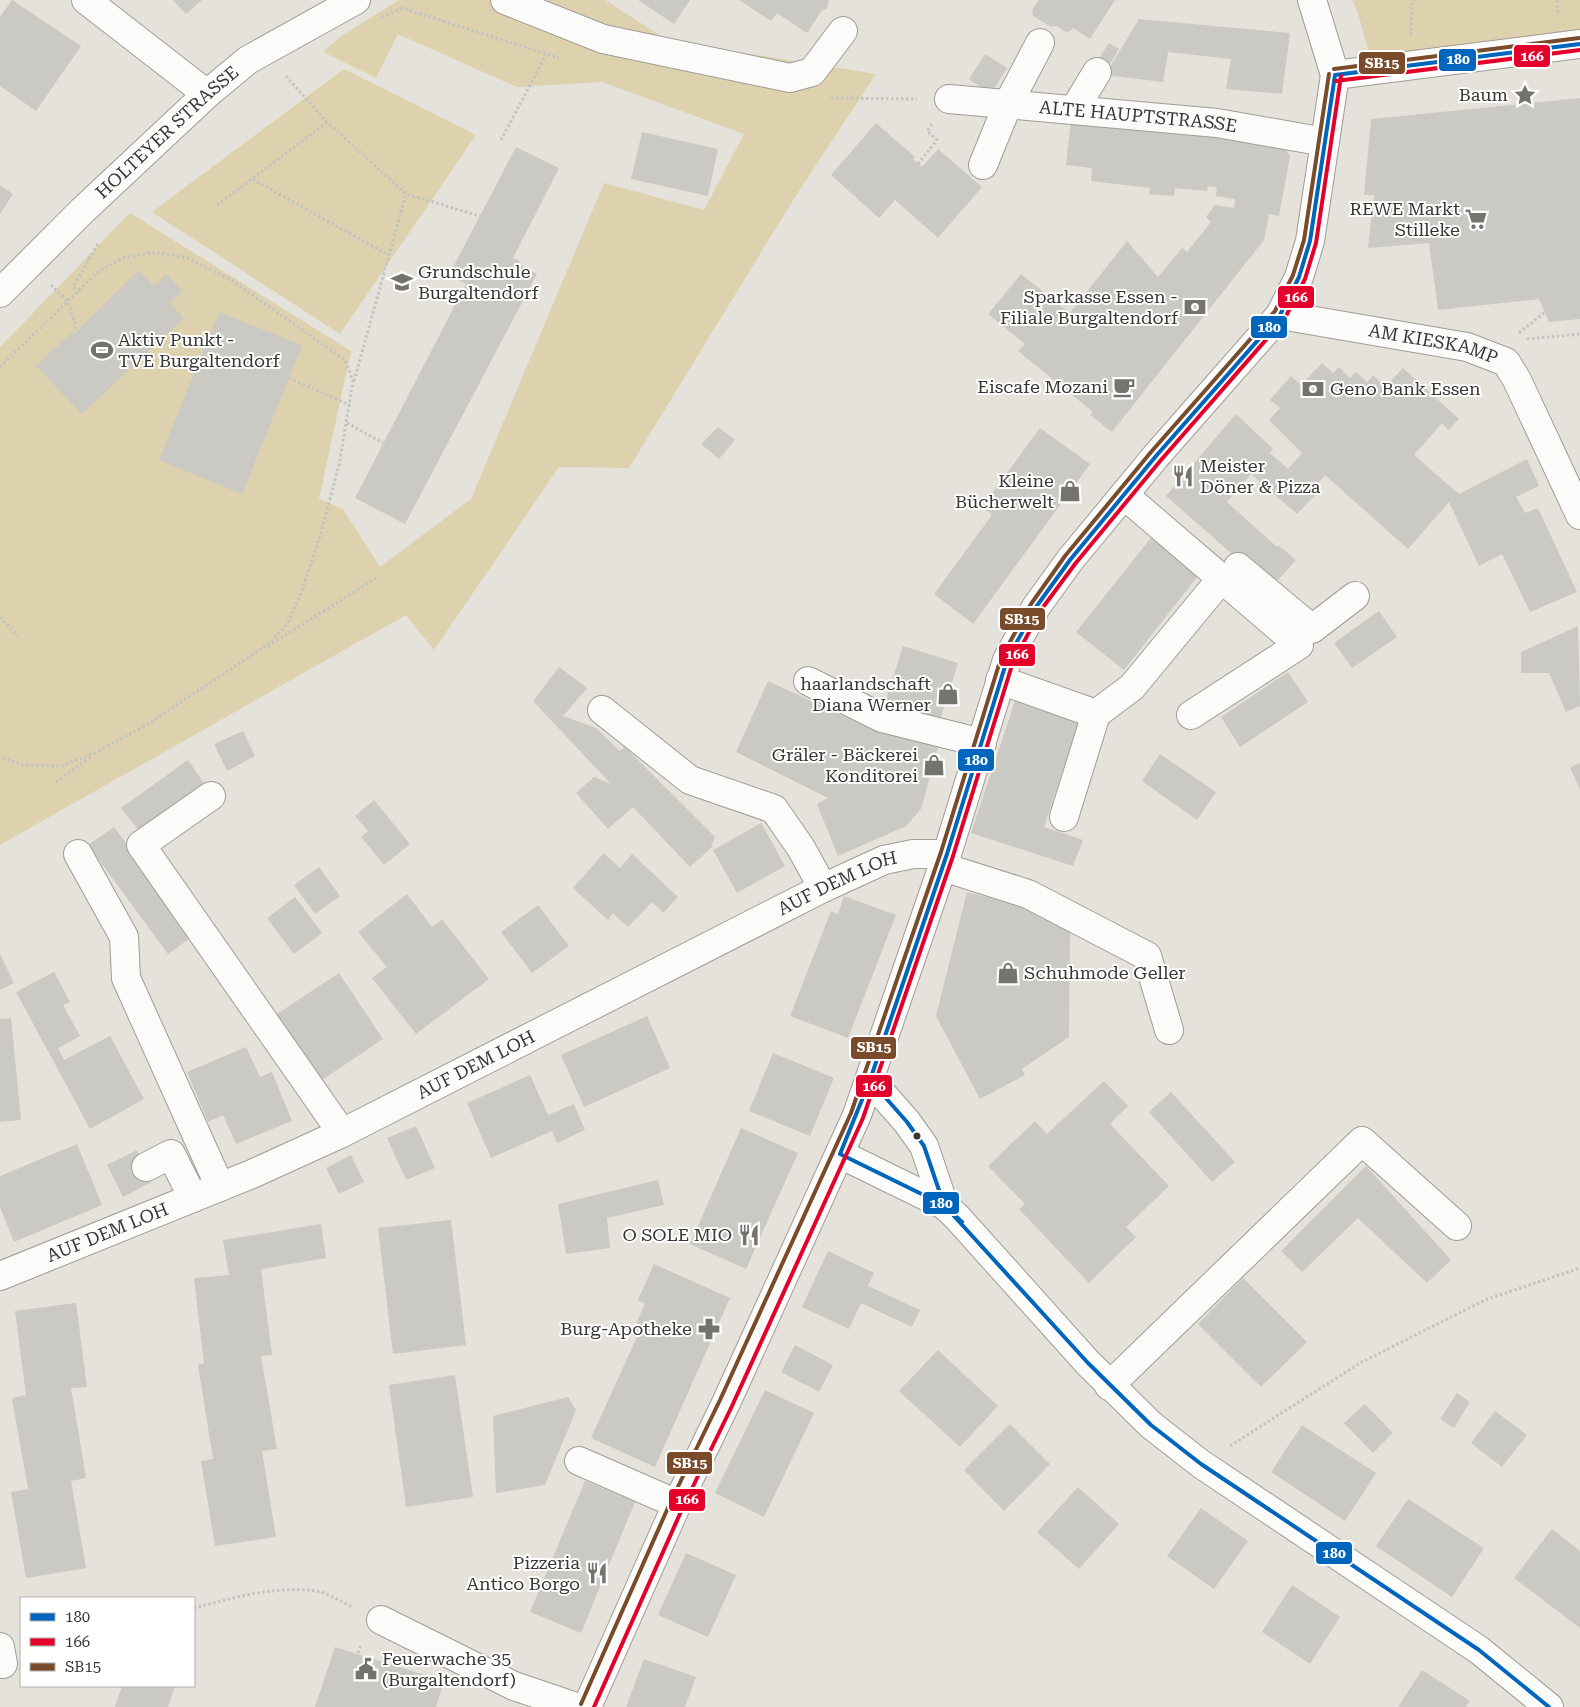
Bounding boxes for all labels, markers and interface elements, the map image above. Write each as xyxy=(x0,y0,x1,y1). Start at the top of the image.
line badge: 166 xyxy=(1513,44,1551,68)
line badge: 180 xyxy=(1438,48,1477,72)
text: 166 xyxy=(1520,48,1544,64)
line badge: SB15 xyxy=(1358,51,1406,75)
text: 180 xyxy=(1446,51,1470,67)
text: SB15 xyxy=(1365,55,1399,71)
street label: HOLTEYER STRASSE xyxy=(91,61,243,203)
place icon: Baum xyxy=(1512,82,1538,108)
place label: Baum xyxy=(1459,84,1508,105)
street label: ALTE HAUPTSTRASSE xyxy=(1039,96,1239,136)
place label: REWE Markt Stilleke xyxy=(1349,198,1460,240)
supermarket icon: REWE Markt Stilleke xyxy=(1463,206,1489,232)
place label: Grundschule Burgaltendorf xyxy=(418,261,540,303)
school or university icon: Grundschule Burgaltendorf xyxy=(389,269,415,295)
line badge: 166 xyxy=(1277,285,1315,309)
place label: Sparkasse Essen - Filiale Burgaltendorf xyxy=(1000,286,1179,328)
text: 166 xyxy=(1284,289,1308,305)
bank icon: Sparkasse Essen - Filiale Burgaltendorf xyxy=(1182,294,1208,320)
line badge: 180 xyxy=(1250,315,1288,339)
text: 180 xyxy=(1257,319,1281,335)
street label: AM KIESKAMP xyxy=(1367,319,1501,368)
place label: Aktiv Punkt - TVE Burgaltendorf xyxy=(118,329,280,371)
sports icon: Aktiv Punkt - TVE Burgaltendorf xyxy=(89,337,115,363)
cafe icon: Eiscafe Mozani xyxy=(1111,374,1137,400)
place label: Eiscafe Mozani xyxy=(977,376,1108,397)
bank icon: Geno Bank Essen xyxy=(1300,376,1326,402)
place label: Geno Bank Essen xyxy=(1330,378,1481,399)
place label: Meister Döner & Pizza xyxy=(1200,455,1321,497)
restaurant icon: Meister Döner & Pizza xyxy=(1170,463,1196,489)
place label: Kleine Bücherwelt xyxy=(955,470,1054,512)
shop icon: Kleine Bücherwelt xyxy=(1057,478,1083,504)
line badge: SB15 xyxy=(999,607,1046,631)
text: SB15 xyxy=(1005,611,1039,627)
line badge: 166 xyxy=(998,643,1036,667)
text: 166 xyxy=(1005,646,1029,662)
place label: haarlandschaft Diana Werner xyxy=(800,673,931,715)
shop icon: haarlandschaft Diana Werner xyxy=(935,681,961,707)
place label: Gräler - Bäckerei Konditorei xyxy=(772,744,918,786)
line badge: 180 xyxy=(957,748,995,772)
shop icon: Gräler - Bäckerei Konditorei xyxy=(921,752,947,778)
text: 180 xyxy=(964,752,988,768)
street label: AUF DEM LOH xyxy=(774,847,899,919)
shop icon: Schuhmode Geller xyxy=(995,960,1021,986)
place label: Schuhmode Geller xyxy=(1024,962,1186,983)
street label: AUF DEM LOH xyxy=(413,1026,538,1103)
line badge: SB15 xyxy=(850,1036,897,1060)
text: SB15 xyxy=(857,1039,891,1055)
line badge: 166 xyxy=(855,1074,893,1098)
text: 166 xyxy=(862,1078,886,1094)
unlabelled marker xyxy=(912,1131,922,1141)
line badge: 180 xyxy=(922,1191,960,1215)
text: 180 xyxy=(929,1195,953,1211)
street label: AUF DEM LOH xyxy=(43,1198,171,1266)
restaurant icon: O SOLE MIO xyxy=(736,1222,762,1248)
place label: O SOLE MIO xyxy=(622,1224,732,1245)
pharmacy icon: Burg-Apotheke xyxy=(696,1316,722,1342)
place label: Burg-Apotheke xyxy=(560,1318,692,1339)
line badge: SB15 xyxy=(666,1451,713,1475)
text: SB15 xyxy=(673,1455,707,1471)
line badge: 166 xyxy=(668,1488,706,1512)
text: 166 xyxy=(675,1491,699,1507)
line badge: 180 xyxy=(1315,1541,1353,1565)
text: 180 xyxy=(1322,1545,1346,1561)
place label: Pizzeria Antico Borgo xyxy=(467,1552,580,1594)
restaurant icon: Pizzeria Antico Borgo xyxy=(584,1560,610,1586)
legend xyxy=(20,1597,195,1687)
text: 180 xyxy=(65,1608,90,1626)
text: 166 xyxy=(65,1633,90,1651)
place label: Feuerwache 35 (Burgaltendorf) xyxy=(382,1648,516,1690)
public building icon: Feuerwache 35 (Burgaltendorf) xyxy=(353,1656,379,1682)
text: SB15 xyxy=(65,1658,101,1676)

